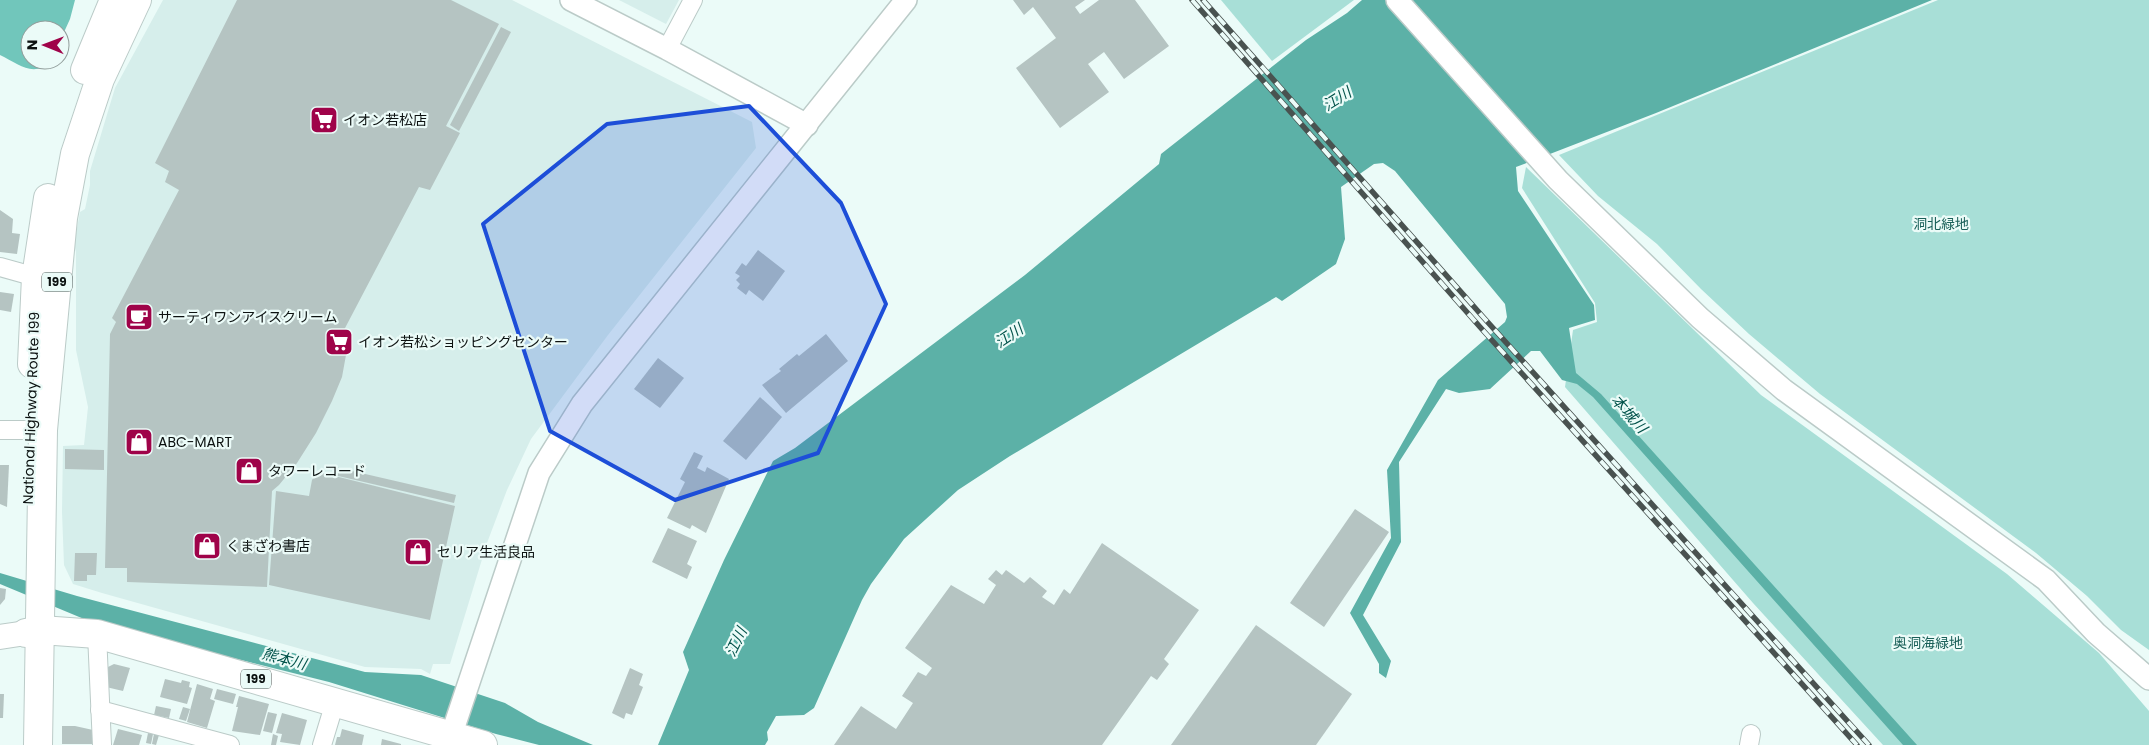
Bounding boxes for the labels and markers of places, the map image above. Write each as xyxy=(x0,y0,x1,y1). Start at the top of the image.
supermarket icon: イオン若松店 xyxy=(309,105,339,135)
place label: イオン若松店 xyxy=(343,110,427,130)
cafe icon: サーティワンアイスクリーム xyxy=(124,302,154,332)
place label: サーティワンアイスクリーム xyxy=(158,307,338,327)
supermarket icon: イオン若松ショッピングセンター xyxy=(324,327,354,357)
place label: イオン若松ショッピングセンター xyxy=(358,332,568,352)
shop icon: ABC-MART xyxy=(124,427,154,457)
place label: ABC-MART xyxy=(158,432,233,452)
shop icon: タワーレコード xyxy=(234,456,264,486)
place label: タワーレコード xyxy=(268,461,366,481)
shop icon: くまざわ書店 xyxy=(192,531,222,561)
place label: くまざわ書店 xyxy=(226,536,310,556)
shop icon: セリア生活良品 xyxy=(403,537,433,567)
place label: セリア生活良品 xyxy=(437,542,535,562)

